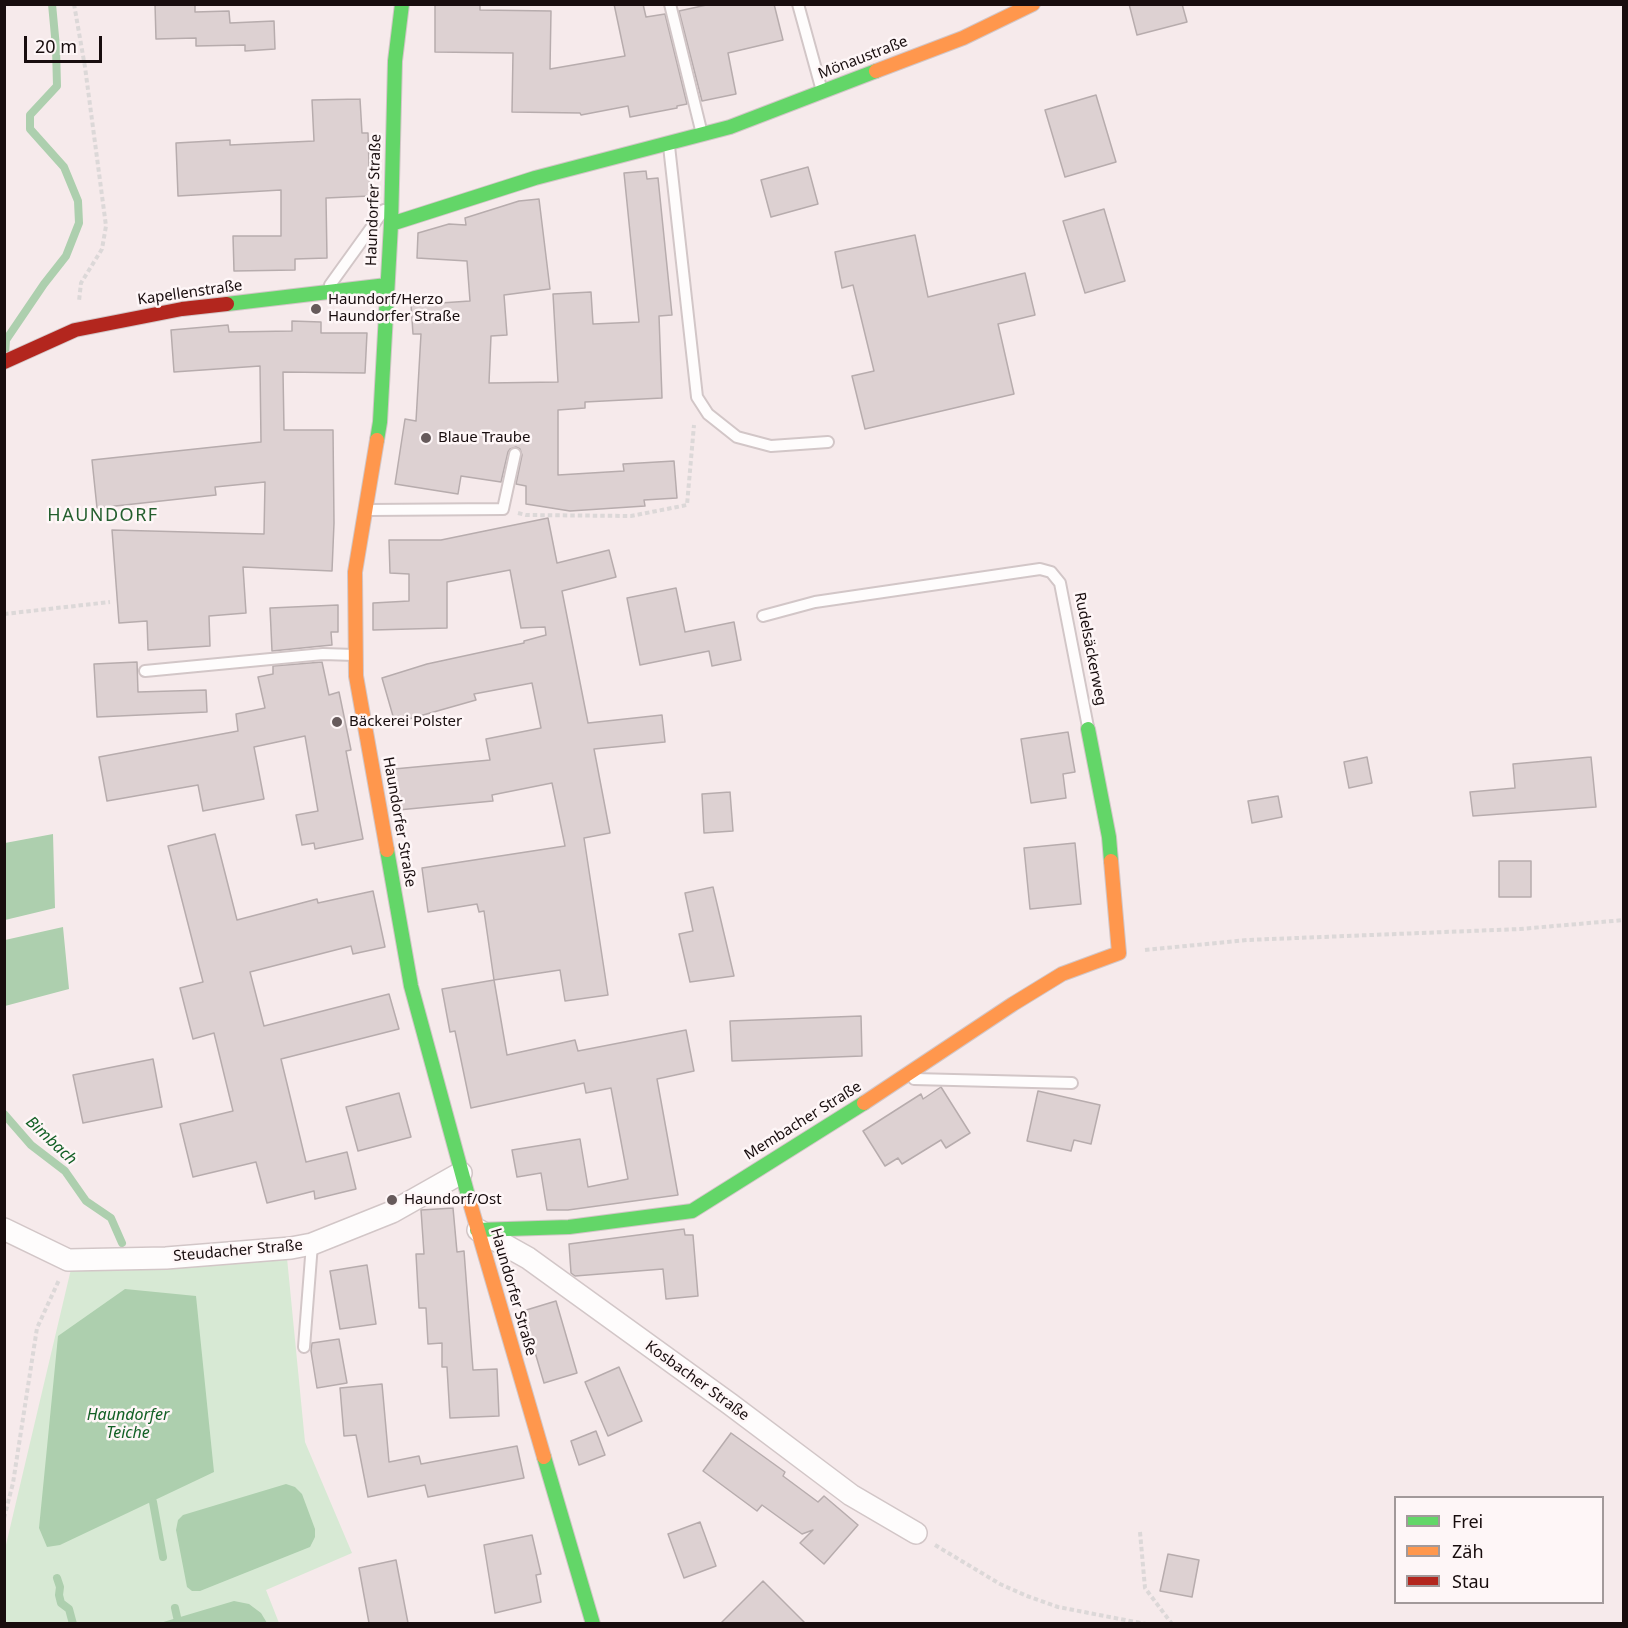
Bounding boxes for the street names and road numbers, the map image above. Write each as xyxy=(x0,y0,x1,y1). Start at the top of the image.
street label: Mönaustraße xyxy=(816,33,910,83)
street label: Haundorfer Straße xyxy=(363,134,385,266)
street label: Kapellenstraße xyxy=(136,277,244,309)
street label: Rudelsäckerweg xyxy=(1070,591,1110,707)
street label: Haundorfer Straße xyxy=(379,755,419,889)
street label: Membacher Straße xyxy=(741,1078,865,1164)
street label: Haundorfer Straße xyxy=(486,1226,540,1358)
street label: Steudacher Straße xyxy=(172,1236,304,1266)
street label: Kosbacher Straße xyxy=(642,1337,752,1425)

